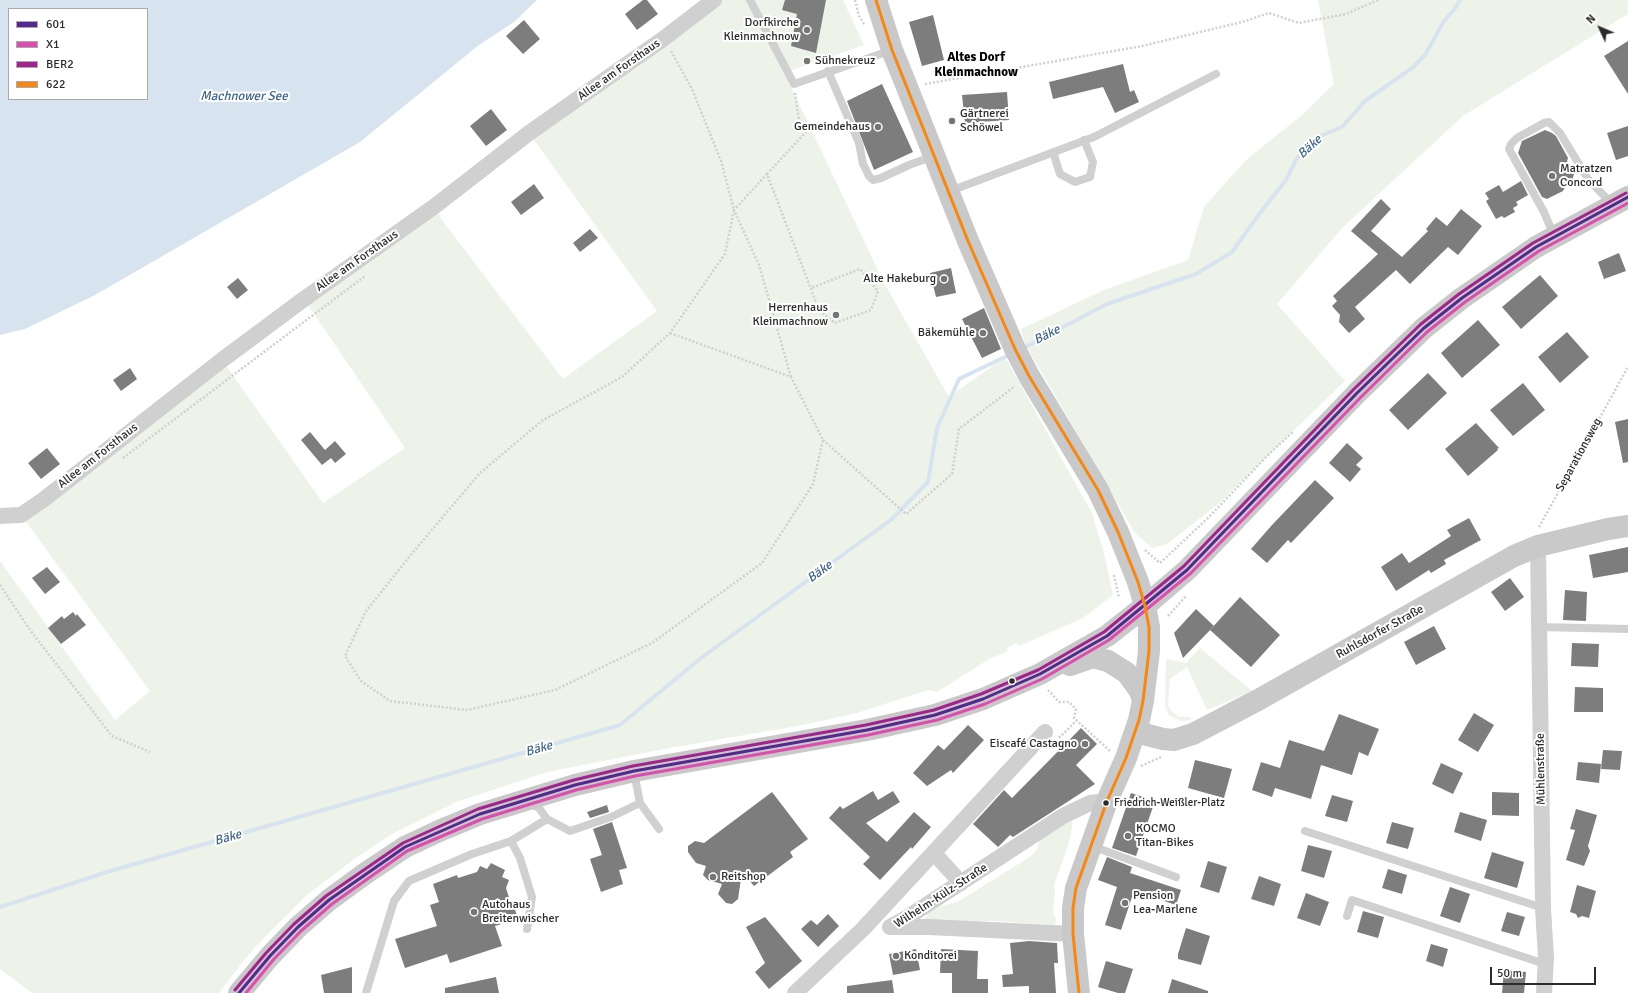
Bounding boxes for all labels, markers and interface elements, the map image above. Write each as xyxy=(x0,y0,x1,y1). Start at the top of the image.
legend xyxy=(8,8,148,100)
north arrow xyxy=(1580,8,1620,48)
text: N xyxy=(1584,12,1598,27)
place label: Dorfkirche Kleinmachnow xyxy=(724,16,799,44)
text: 601 xyxy=(46,17,65,32)
marker: Dorfkirche Kleinmachnow xyxy=(802,25,812,35)
street label: Allee am Forsthaus xyxy=(575,36,663,104)
text: X1 xyxy=(46,37,60,52)
district label: Altes Dorf Kleinmachnow xyxy=(934,50,1018,81)
place label: Sühnekreuz xyxy=(815,54,875,68)
marker: Sühnekreuz xyxy=(802,56,812,66)
text: BER2 xyxy=(46,57,74,72)
text: 622 xyxy=(46,77,65,92)
water label: Machnower See xyxy=(200,89,288,105)
place label: Gärtnerei Schöwel xyxy=(960,107,1009,135)
marker: Gärtnerei Schöwel xyxy=(947,116,957,126)
place label: Gemeindehaus xyxy=(794,120,870,134)
marker: Gemeindehaus xyxy=(873,122,883,132)
water label: Bäke xyxy=(1295,132,1325,162)
place label: Matratzen Concord xyxy=(1560,162,1612,190)
marker: Matratzen Concord xyxy=(1547,171,1557,181)
street label: Allee am Forsthaus xyxy=(313,227,401,295)
place label: Alte Hakeburg xyxy=(863,272,936,286)
marker: Alte Hakeburg xyxy=(939,274,949,284)
place label: Herrenhaus Kleinmachnow xyxy=(753,301,828,329)
marker: Herrenhaus Kleinmachnow xyxy=(831,310,841,320)
water label: Bäke xyxy=(1031,322,1063,348)
place label: Bäkemühle xyxy=(918,326,975,340)
marker: Bäkemühle xyxy=(978,328,988,338)
street label: Separationsweg xyxy=(1553,416,1605,494)
street label: Allee am Forsthaus xyxy=(55,420,141,492)
water label: Bäke xyxy=(804,558,836,586)
street label: Ruhlsdorfer Straße xyxy=(1334,602,1426,662)
unlabelled marker xyxy=(1007,676,1017,686)
street label: Mühlenstraße xyxy=(1533,733,1549,805)
place label: Eiscafé Castagno xyxy=(990,737,1077,751)
water label: Bäke xyxy=(524,738,554,760)
marker: Eiscafé Castagno xyxy=(1080,739,1090,749)
place label: Friedrich-Weißler-Platz xyxy=(1114,796,1225,810)
marker: Friedrich-Weißler-Platz xyxy=(1101,798,1111,808)
place label: KOCMO Titan-Bikes xyxy=(1136,822,1194,850)
water label: Bäke xyxy=(213,827,243,849)
marker: KOCMO Titan-Bikes xyxy=(1123,831,1133,841)
street label: Wilhelm-Külz-Straße xyxy=(892,860,990,932)
place label: Reitshop xyxy=(721,870,766,884)
marker: Reitshop xyxy=(708,872,718,882)
place label: Pension Lea-Marlene xyxy=(1133,889,1197,917)
place label: Autohaus Breitenwischer xyxy=(482,898,559,926)
marker: Pension Lea-Marlene xyxy=(1120,898,1130,908)
marker: Autohaus Breitenwischer xyxy=(469,907,479,917)
place label: Konditorei xyxy=(904,949,957,963)
marker: Konditorei xyxy=(891,951,901,961)
scale bar xyxy=(1492,959,1598,985)
text: 50 m xyxy=(1497,966,1522,981)

